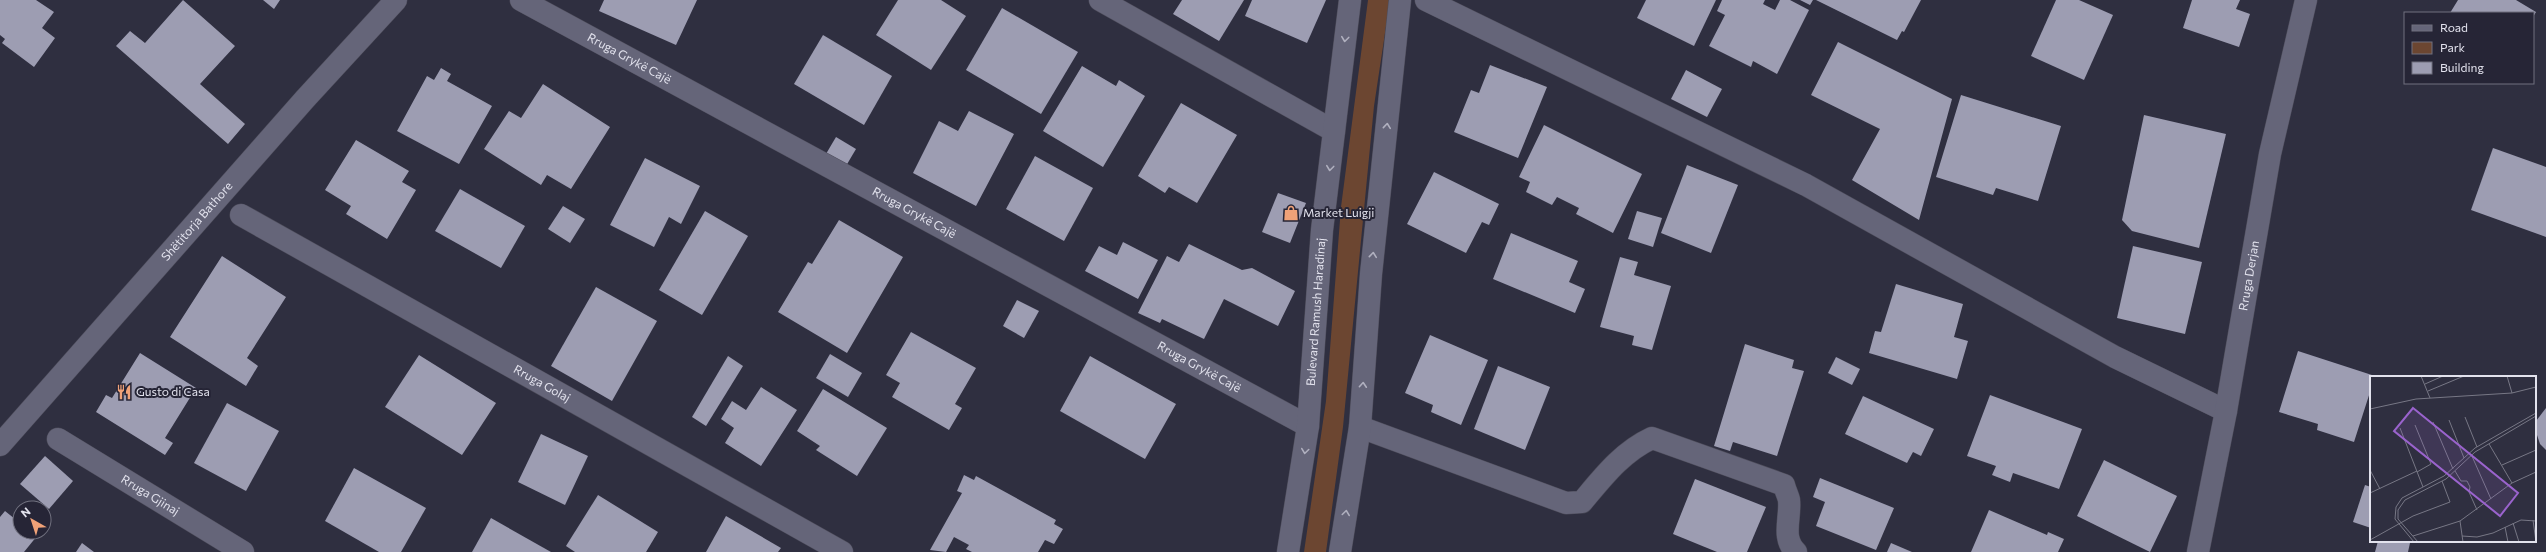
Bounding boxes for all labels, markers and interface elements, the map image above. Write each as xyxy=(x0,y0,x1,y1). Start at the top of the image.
legend xyxy=(2404,12,2534,84)
text: Road xyxy=(2440,20,2468,34)
street label: Rruga Grykë Cajë xyxy=(585,29,674,86)
one-way arrow xyxy=(1341,36,1350,42)
text: Park xyxy=(2440,40,2466,54)
text: Building xyxy=(2440,60,2484,74)
one-way arrow xyxy=(1382,123,1391,129)
one-way arrow xyxy=(1326,165,1335,171)
street label: Shëtitorja Bathore xyxy=(158,178,235,263)
street label: Rruga Grykë Cajë xyxy=(870,184,959,240)
shop icon: Market Luigji xyxy=(1282,204,1300,222)
place label: Market Luigji xyxy=(1303,205,1374,219)
street label: Bulevard Ramush Haradinaj xyxy=(1303,237,1327,386)
street label: Rruga Derjan xyxy=(2235,239,2261,312)
one-way arrow xyxy=(1368,252,1377,258)
street label: Rruga Grykë Cajë xyxy=(1155,338,1244,394)
street label: Rruga Golaj xyxy=(512,361,573,404)
inset map xyxy=(2370,376,2536,542)
one-way arrow xyxy=(1358,382,1367,388)
restaurant icon: Gusto di Casa xyxy=(115,383,133,401)
place label: Gusto di Casa xyxy=(136,384,210,398)
one-way arrow xyxy=(1301,447,1310,454)
street label: Rruga Gjinaj xyxy=(119,471,182,518)
north arrow xyxy=(12,500,52,540)
text: N xyxy=(18,504,33,519)
one-way arrow xyxy=(1341,510,1350,516)

